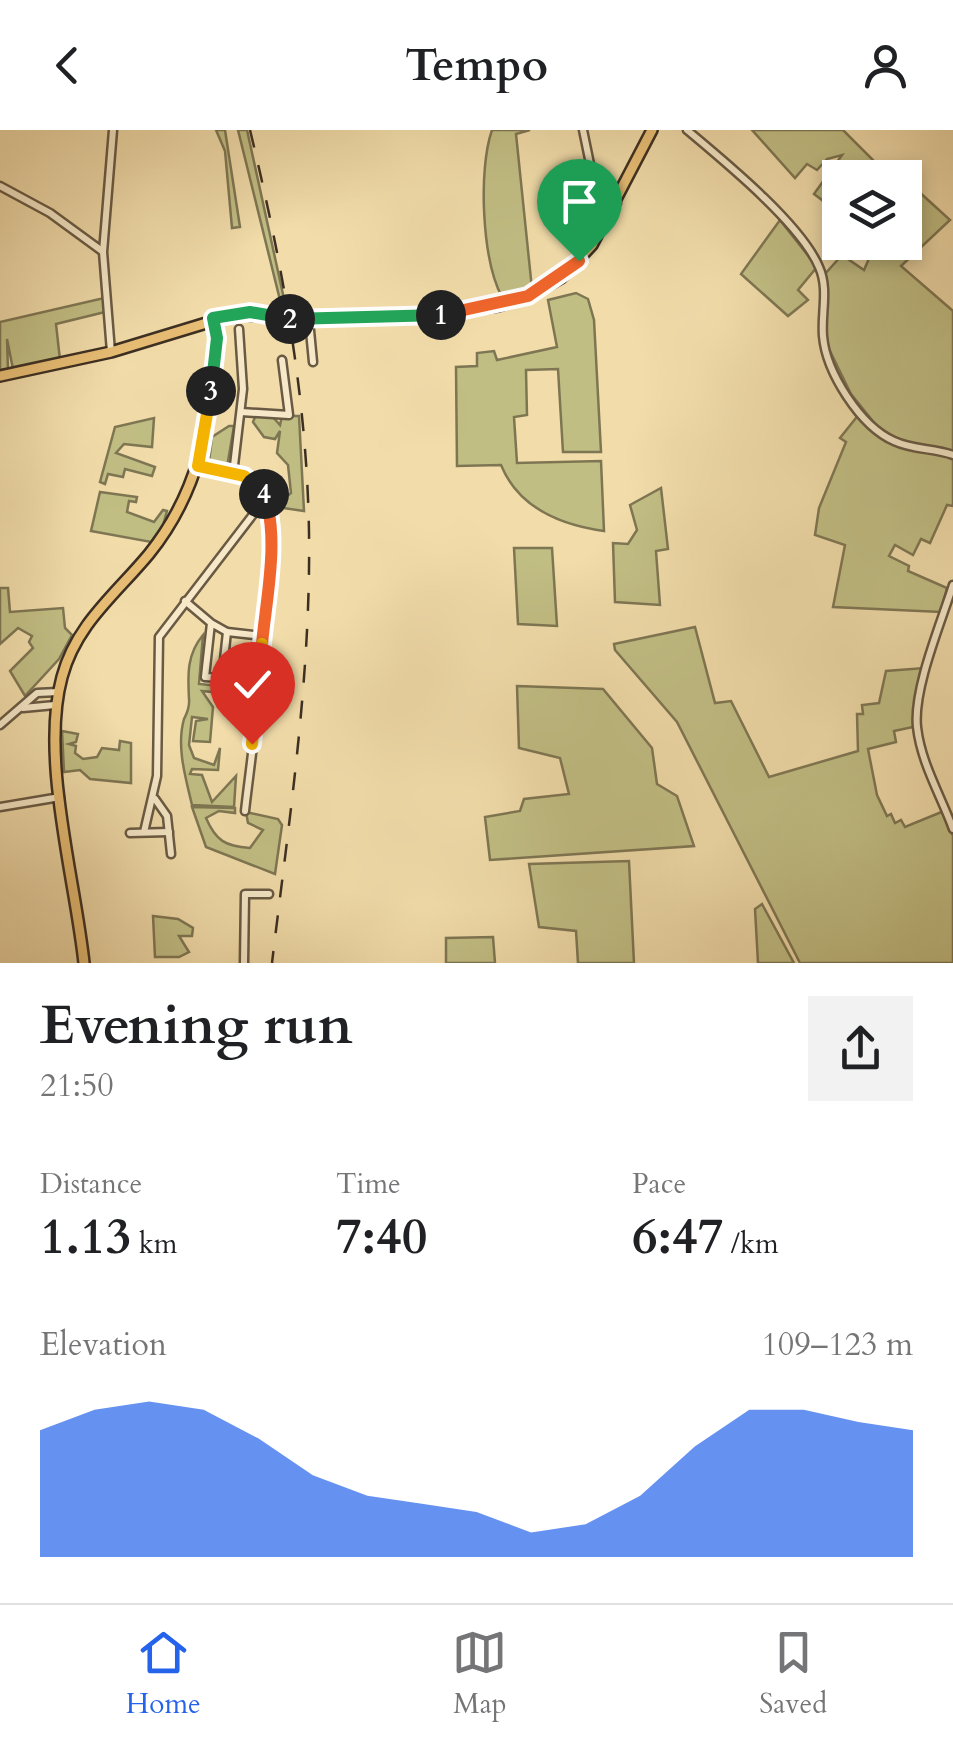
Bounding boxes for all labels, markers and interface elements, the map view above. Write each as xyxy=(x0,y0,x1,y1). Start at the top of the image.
text: Tempo xyxy=(405,35,548,96)
icon: back xyxy=(40,38,95,93)
icon: person xyxy=(858,38,913,93)
pin xyxy=(537,159,622,262)
map controls xyxy=(822,160,922,260)
button: layers xyxy=(822,160,922,260)
icon: arrive xyxy=(552,174,607,229)
pin: 1 xyxy=(416,290,466,340)
pin: 2 xyxy=(265,294,315,344)
text: 1 xyxy=(434,296,448,334)
text: 2 xyxy=(283,300,297,338)
pin: 3 xyxy=(186,366,236,416)
text: 3 xyxy=(204,372,218,410)
pin: 4 xyxy=(239,469,289,519)
text: 4 xyxy=(257,475,271,513)
pin xyxy=(210,642,295,745)
icon: check xyxy=(225,657,280,712)
text: Evening run xyxy=(40,989,353,1063)
button: share xyxy=(808,996,913,1101)
text: 21:50 xyxy=(40,1064,114,1108)
text: Distance xyxy=(40,1165,142,1203)
text: Time xyxy=(336,1165,401,1203)
text: Pace xyxy=(632,1165,686,1203)
text: 1.13 xyxy=(40,1203,131,1271)
text: 7:40 xyxy=(336,1203,427,1271)
text: 6:47 xyxy=(632,1203,723,1271)
text: km xyxy=(131,1225,178,1263)
text: /km xyxy=(723,1225,779,1263)
text: Elevation xyxy=(40,1323,167,1367)
text: 109–123 m xyxy=(761,1323,913,1367)
tab: Home xyxy=(126,1625,201,1723)
tab: Map xyxy=(452,1625,507,1723)
tab: Saved xyxy=(759,1625,827,1723)

